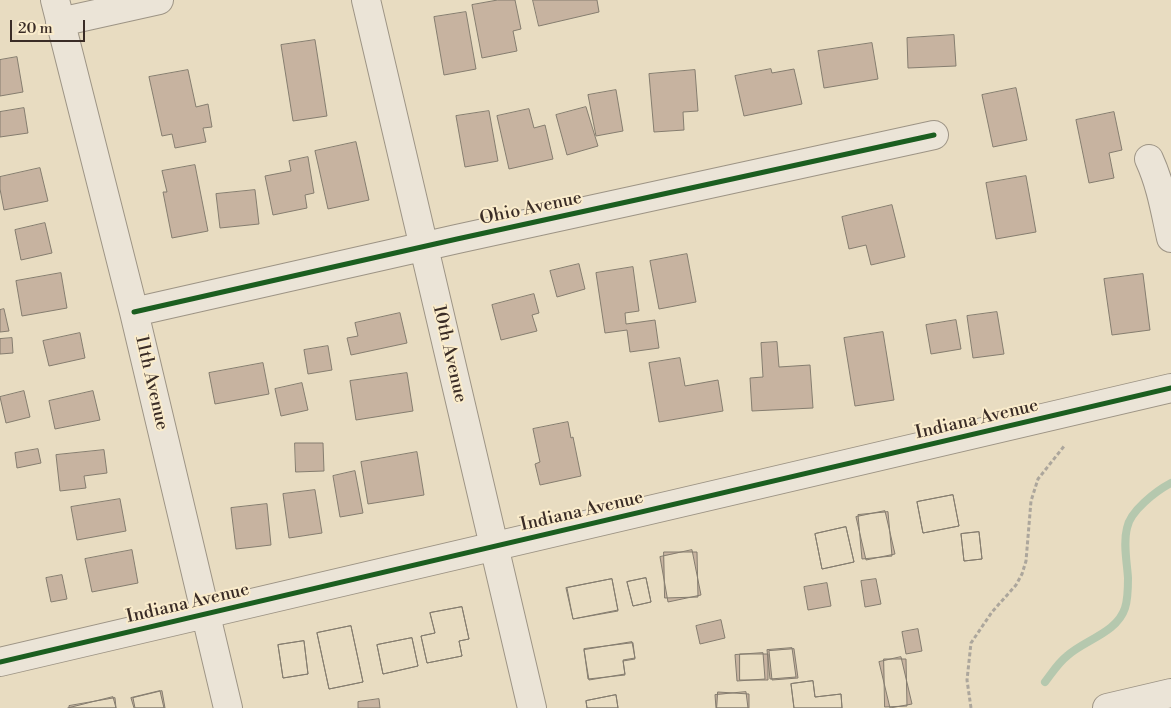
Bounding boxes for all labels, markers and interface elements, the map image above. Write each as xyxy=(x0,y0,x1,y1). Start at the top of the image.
scale bar xyxy=(12,10,88,42)
text: 20 m xyxy=(18,19,53,38)
street label: Ohio Avenue xyxy=(478,188,584,230)
street label: 10th Avenue xyxy=(427,303,471,405)
street label: 11th Avenue xyxy=(130,334,172,432)
street label: Indiana Avenue xyxy=(913,395,1041,445)
street label: Indiana Avenue xyxy=(518,487,646,537)
street label: Indiana Avenue xyxy=(124,579,252,629)

